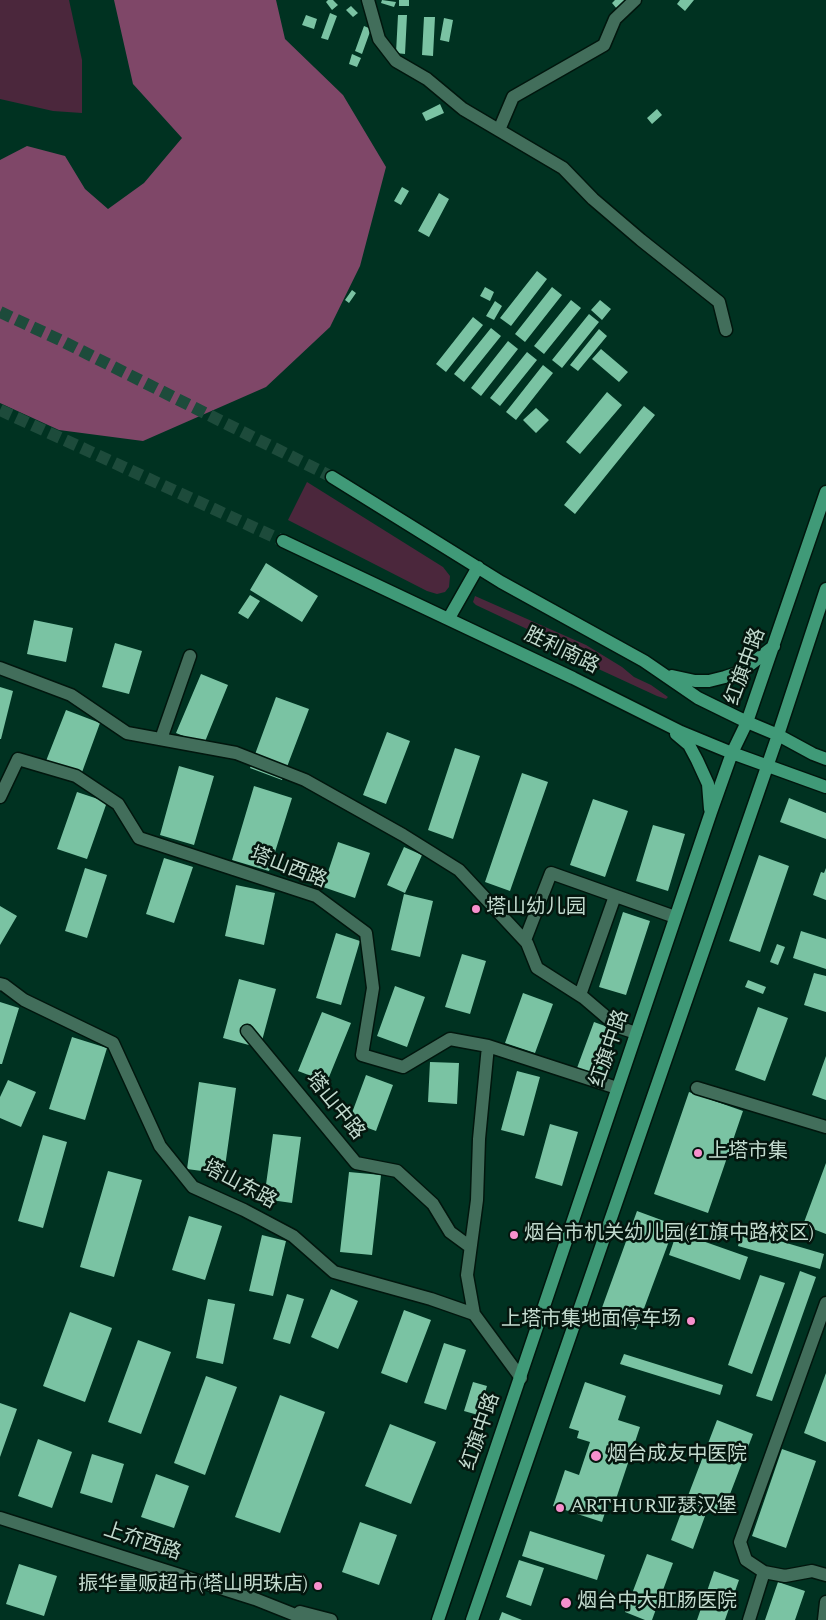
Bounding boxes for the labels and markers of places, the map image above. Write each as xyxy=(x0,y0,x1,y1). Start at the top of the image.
place label: 塔山幼儿园 xyxy=(486,897,586,921)
marker: 塔山幼儿园 xyxy=(470,903,482,915)
place label: 上塔市集 xyxy=(708,1141,788,1165)
marker: 上塔市集 xyxy=(692,1147,704,1159)
place label: 烟台市机关幼儿园(红旗中路校区) xyxy=(524,1223,814,1247)
marker: 烟台市机关幼儿园(红旗中路校区) xyxy=(508,1229,520,1241)
place label: 上塔市集地面停车场 xyxy=(501,1309,681,1333)
marker: 上塔市集地面停车场 xyxy=(685,1315,697,1327)
place label: 烟台成友中医院 xyxy=(607,1444,747,1468)
marker: 烟台成友中医院 xyxy=(589,1449,603,1463)
place label: ARTHUR亚瑟汉堡 xyxy=(570,1496,737,1520)
marker: ARTHUR亚瑟汉堡 xyxy=(554,1502,566,1514)
place label: 振华量贩超市(塔山明珠店) xyxy=(78,1574,308,1598)
marker: 振华量贩超市(塔山明珠店) xyxy=(312,1580,324,1592)
place label: 烟台中大肛肠医院 xyxy=(577,1591,737,1615)
marker: 烟台中大肛肠医院 xyxy=(559,1596,573,1610)

